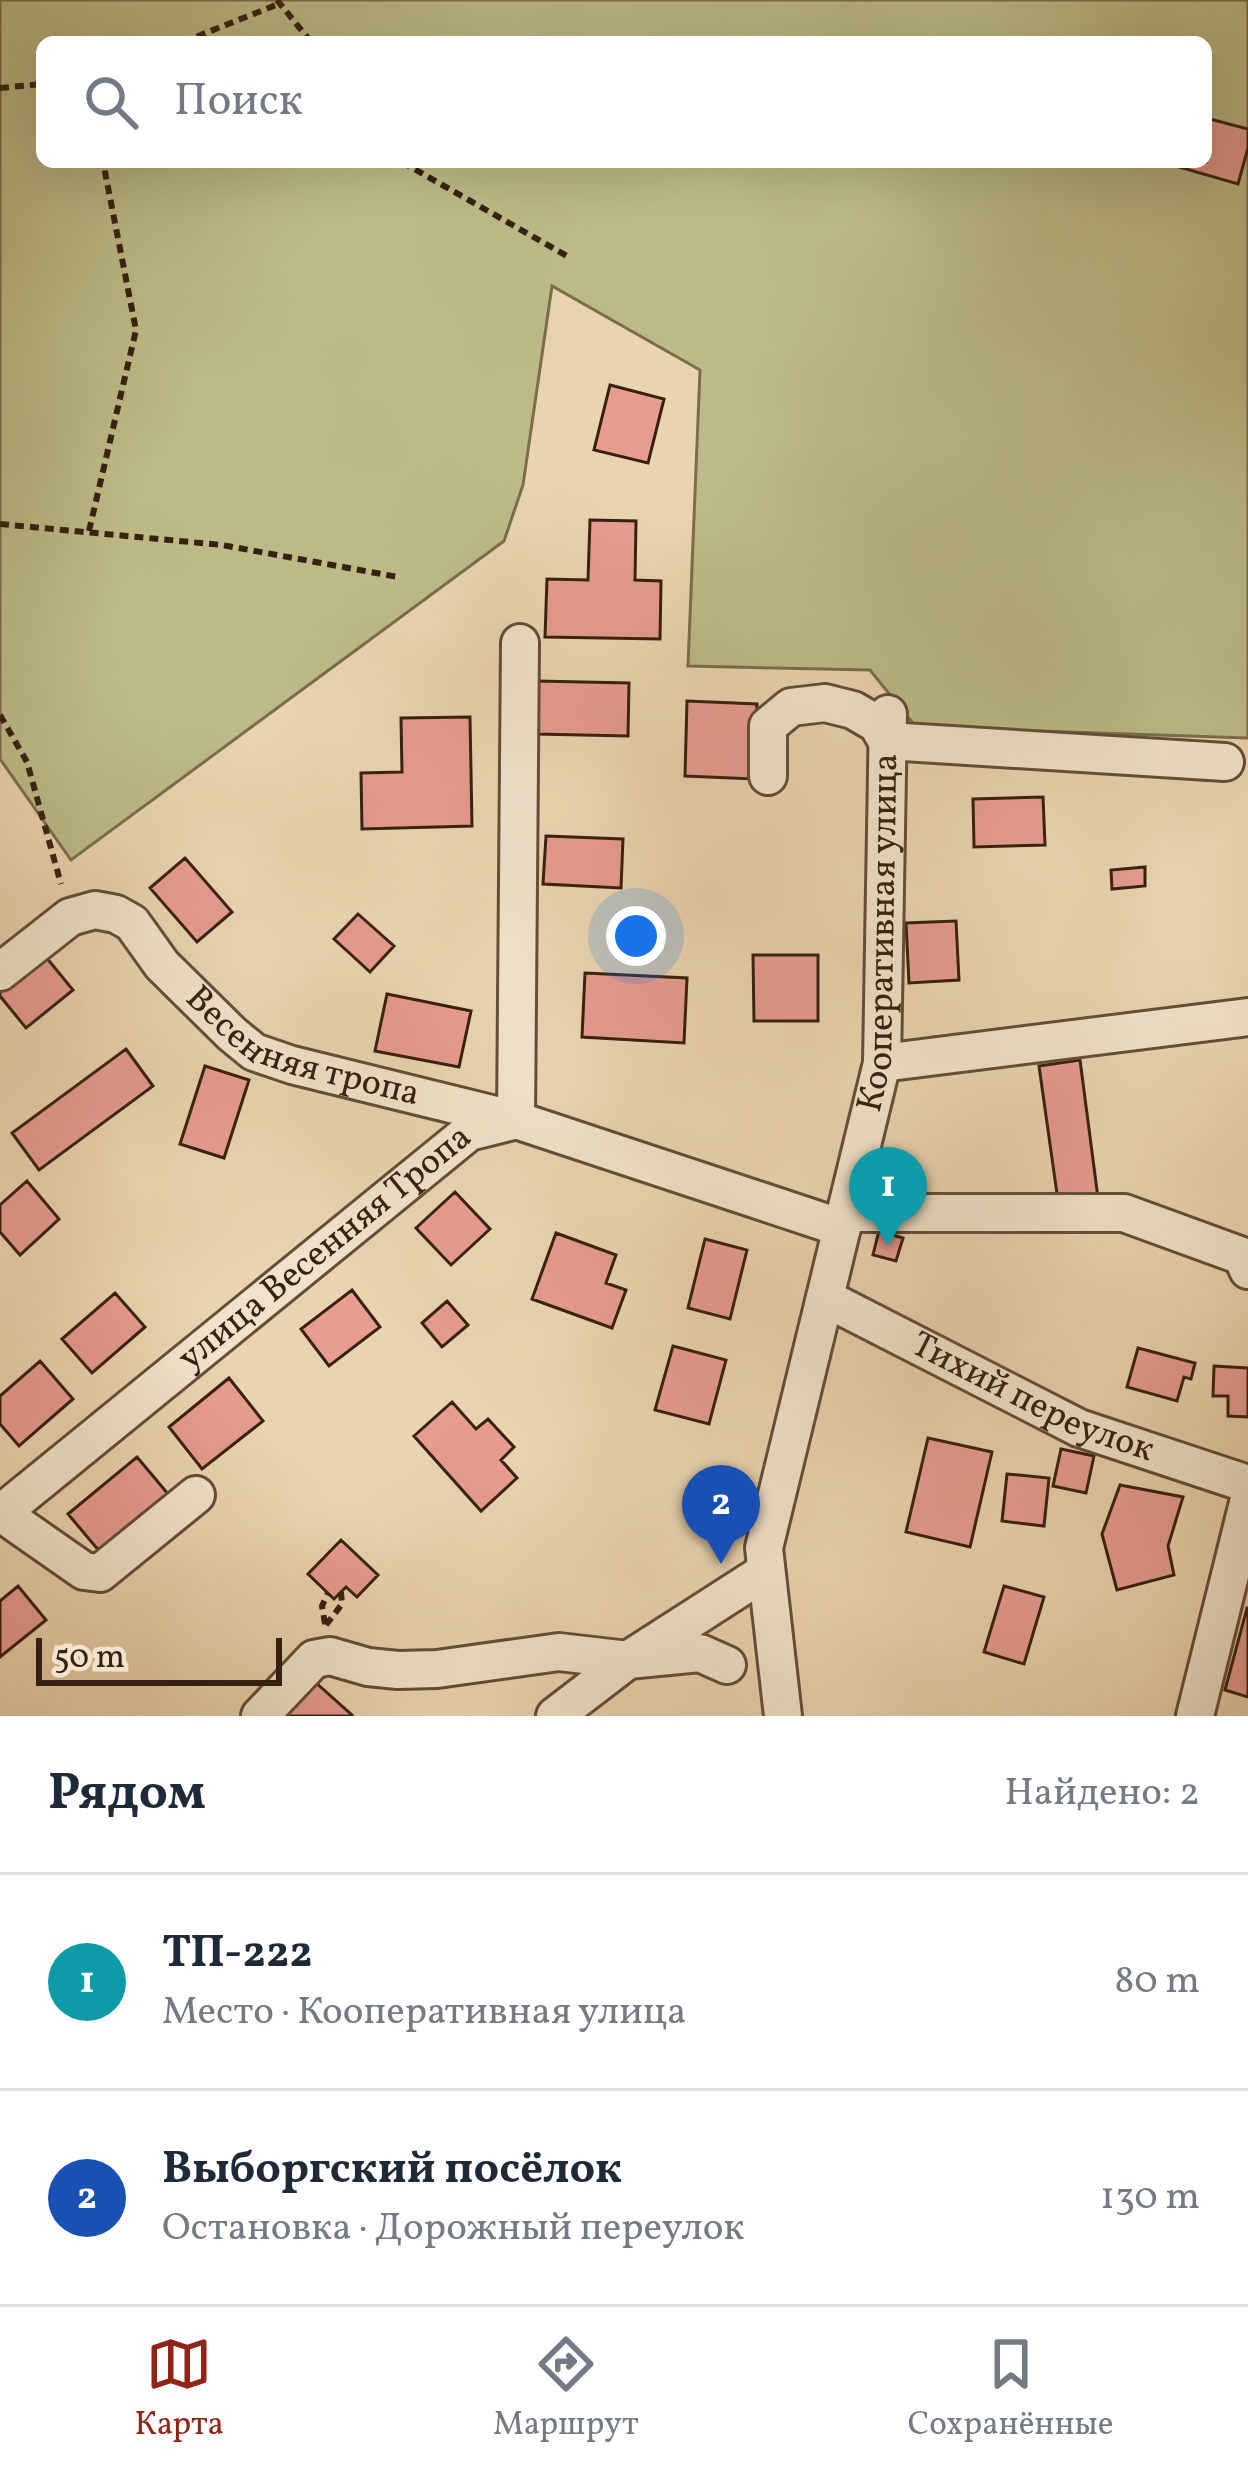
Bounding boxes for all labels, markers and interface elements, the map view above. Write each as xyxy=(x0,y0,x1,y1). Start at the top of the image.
search box xyxy=(36,36,1212,168)
icon: search xyxy=(78,69,144,135)
text: Поиск xyxy=(174,71,303,134)
street label: Кооперативная улица xyxy=(846,753,912,1117)
your location xyxy=(606,906,666,966)
street label: Весенняя тропа xyxy=(173,975,425,1120)
street label: улица Весенняя Тропа xyxy=(168,1114,483,1384)
pin: 1 xyxy=(849,1147,927,1246)
street label: Тихий переулок xyxy=(902,1321,1160,1476)
pin: 2 xyxy=(682,1465,760,1564)
scale bar xyxy=(36,1632,282,1685)
text: 50 m xyxy=(54,1636,125,1682)
text: Рядом xyxy=(48,1759,206,1830)
text: Найдено: 2 xyxy=(1004,1767,1200,1821)
text: ТП-222 xyxy=(162,1923,313,1986)
text: 1 xyxy=(79,1955,95,2009)
text: 80 m xyxy=(1114,1955,1200,2009)
text: Место · Кооперативная улица xyxy=(162,1986,687,2040)
text: Выборгский посёлок xyxy=(162,2139,622,2202)
text: 2 xyxy=(77,2171,97,2225)
text: 130 m xyxy=(1100,2171,1200,2225)
text: Остановка · Дорожный переулок xyxy=(162,2202,744,2256)
tab: Карта xyxy=(134,2331,224,2449)
tab: Маршрут xyxy=(493,2331,639,2449)
tab: Сохранённые xyxy=(908,2331,1113,2449)

